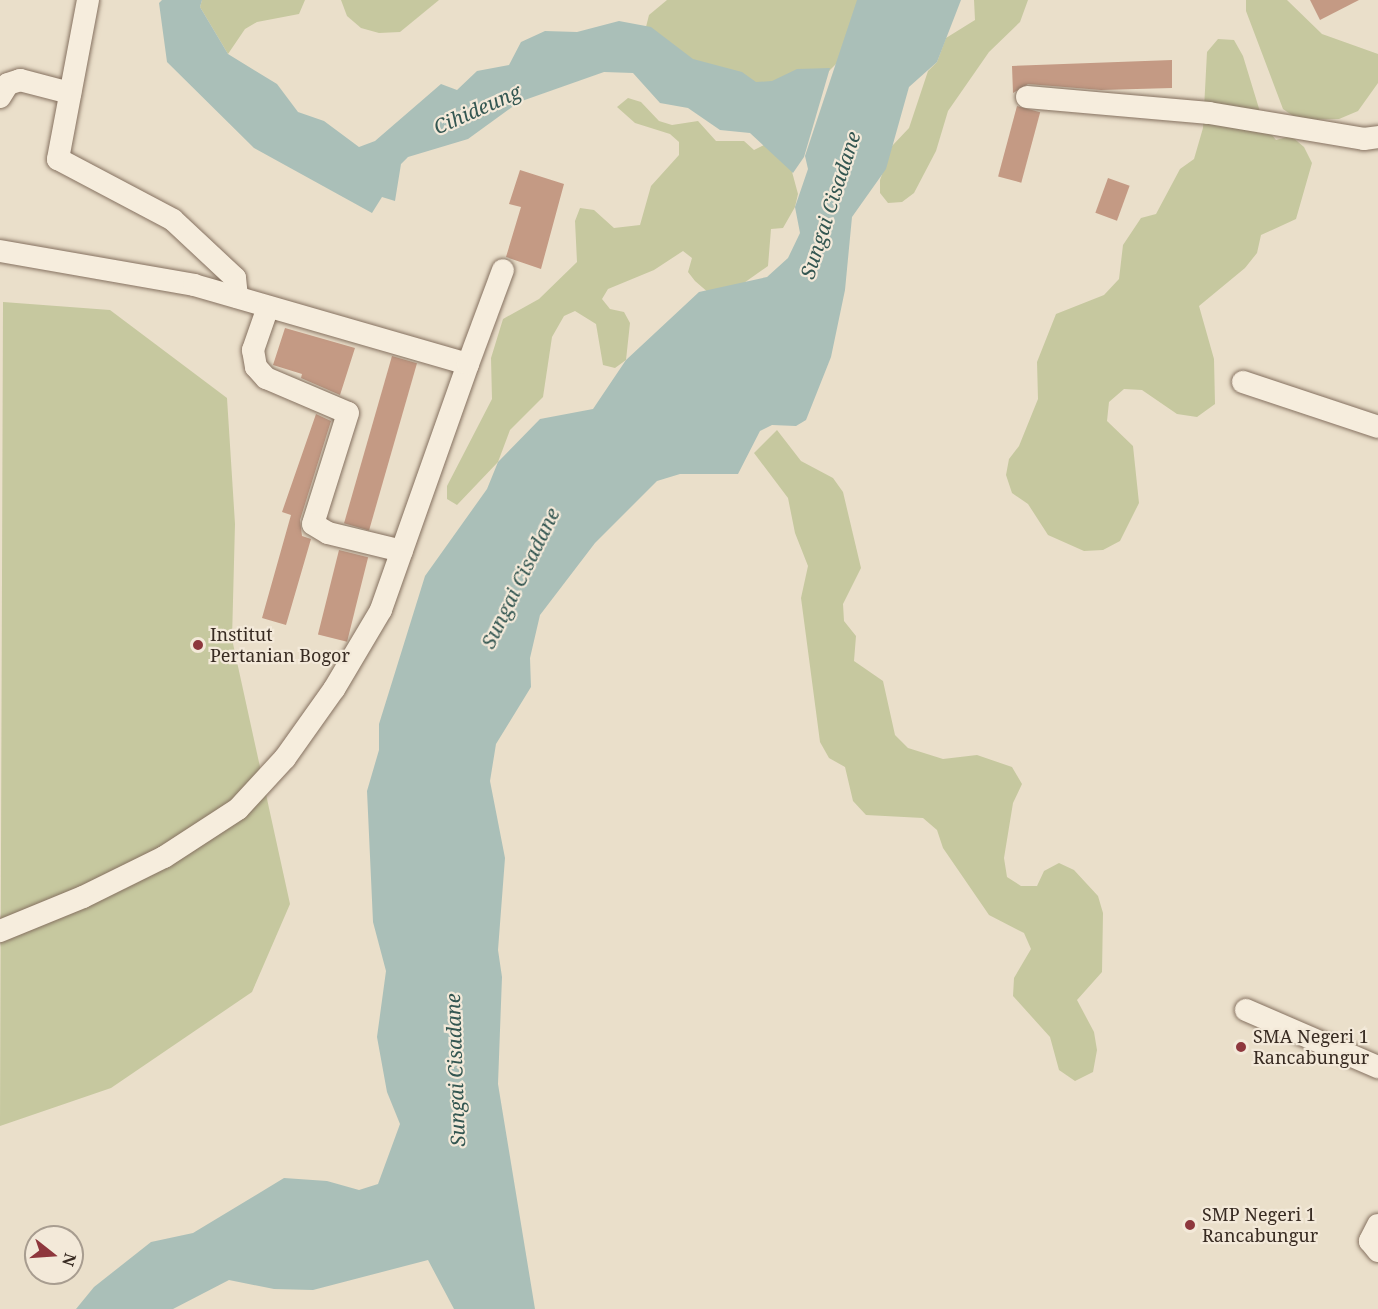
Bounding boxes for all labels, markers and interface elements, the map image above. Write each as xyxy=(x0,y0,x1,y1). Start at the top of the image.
water label: Cihideung xyxy=(430,79,524,139)
water label: Sungai Cisadane xyxy=(795,128,865,282)
water label: Sungai Cisadane xyxy=(476,504,564,652)
place label: Institut Pertanian Bogor xyxy=(210,624,350,666)
marker: Institut Pertanian Bogor xyxy=(191,638,205,652)
water label: Sungai Cisadane xyxy=(440,993,470,1147)
place label: SMA Negeri 1 Rancabungur xyxy=(1253,1026,1369,1068)
marker: SMA Negeri 1 Rancabungur xyxy=(1234,1040,1248,1054)
place label: SMP Negeri 1 Rancabungur xyxy=(1202,1204,1318,1246)
marker: SMP Negeri 1 Rancabungur xyxy=(1183,1218,1197,1232)
north arrow xyxy=(24,1225,84,1285)
text: N xyxy=(57,1250,82,1269)

